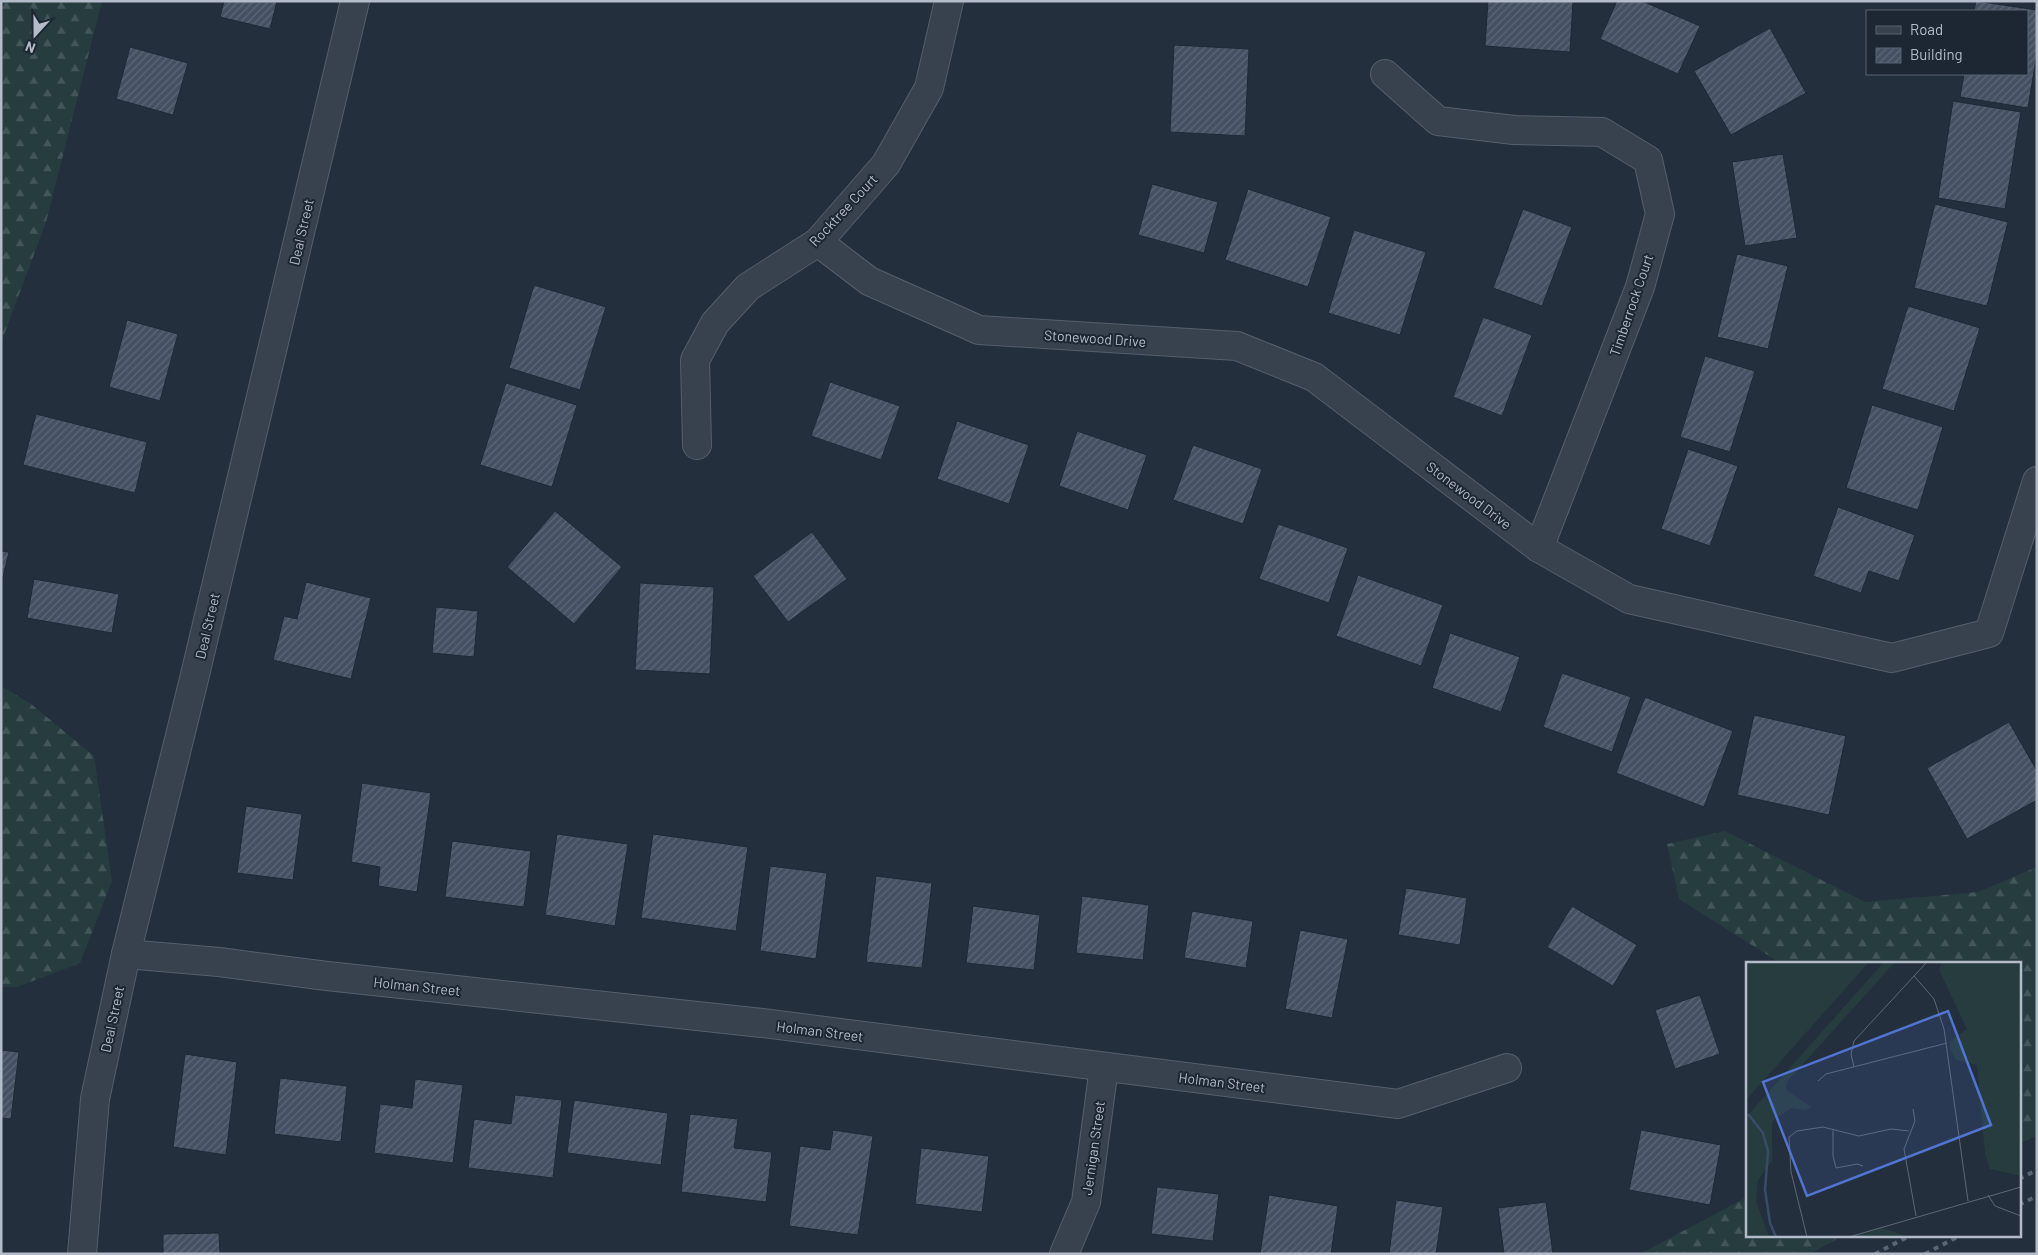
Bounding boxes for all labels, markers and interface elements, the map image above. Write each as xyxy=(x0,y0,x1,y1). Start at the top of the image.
north arrow xyxy=(10,10,60,60)
legend xyxy=(1866,10,2028,75)
text: Road xyxy=(1910,20,1943,38)
text: N xyxy=(23,38,38,57)
text: Building xyxy=(1910,45,1963,63)
street label: Rocktree Court xyxy=(805,170,881,250)
street label: Deal Street xyxy=(285,197,317,267)
street label: Timberrock Court xyxy=(1606,252,1656,358)
street label: Stonewood Drive xyxy=(1043,326,1147,350)
street label: Stonewood Drive xyxy=(1423,457,1515,533)
street label: Deal Street xyxy=(191,591,223,661)
inset map xyxy=(1746,962,2020,1238)
street label: Holman Street xyxy=(373,973,461,999)
street label: Deal Street xyxy=(97,984,127,1054)
street label: Holman Street xyxy=(776,1017,864,1045)
street label: Holman Street xyxy=(1178,1068,1266,1096)
street label: Jernigan Street xyxy=(1078,1100,1108,1196)

